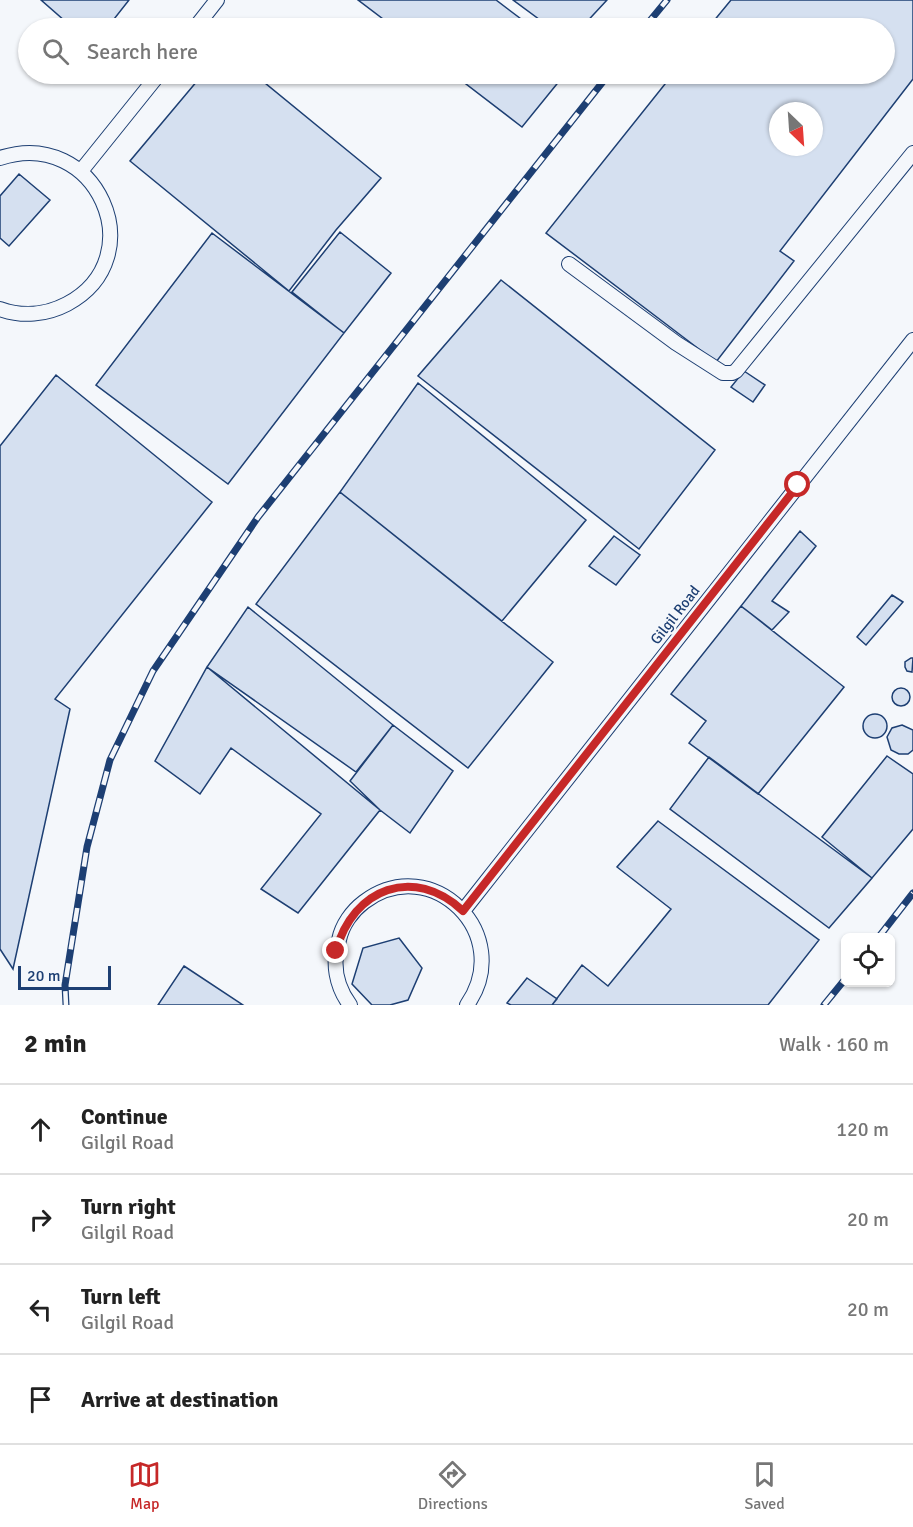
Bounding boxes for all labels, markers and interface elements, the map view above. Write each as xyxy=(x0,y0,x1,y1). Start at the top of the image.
search box xyxy=(18,18,895,84)
icon: search xyxy=(39,35,72,68)
text: Search here xyxy=(87,38,198,65)
north arrow xyxy=(769,102,823,156)
route start xyxy=(784,471,810,497)
street label: Gilgil Road xyxy=(646,582,704,648)
map controls xyxy=(841,933,895,987)
button: locate xyxy=(841,933,895,987)
route end xyxy=(322,937,348,963)
scale bar xyxy=(18,963,111,990)
text: 20 m xyxy=(27,966,61,986)
text: 2 min xyxy=(24,1028,87,1060)
text: Walk · 160 m xyxy=(779,1032,889,1057)
text: Continue xyxy=(81,1103,168,1130)
icon: ahead xyxy=(24,1113,57,1146)
text: 120 m xyxy=(836,1117,889,1142)
text: Gilgil Road xyxy=(81,1130,174,1155)
text: Turn right xyxy=(81,1193,176,1220)
icon: right xyxy=(24,1203,57,1236)
text: 20 m xyxy=(847,1207,889,1232)
text: Gilgil Road xyxy=(81,1220,174,1245)
text: Turn left xyxy=(81,1283,161,1310)
icon: left xyxy=(24,1293,57,1326)
text: 20 m xyxy=(847,1297,889,1322)
text: Gilgil Road xyxy=(81,1310,174,1335)
icon: arrive xyxy=(24,1383,57,1416)
text: Arrive at destination xyxy=(81,1386,278,1413)
tab: Map xyxy=(128,1458,161,1514)
tab: Directions xyxy=(418,1458,488,1514)
tab: Saved xyxy=(744,1458,785,1514)

